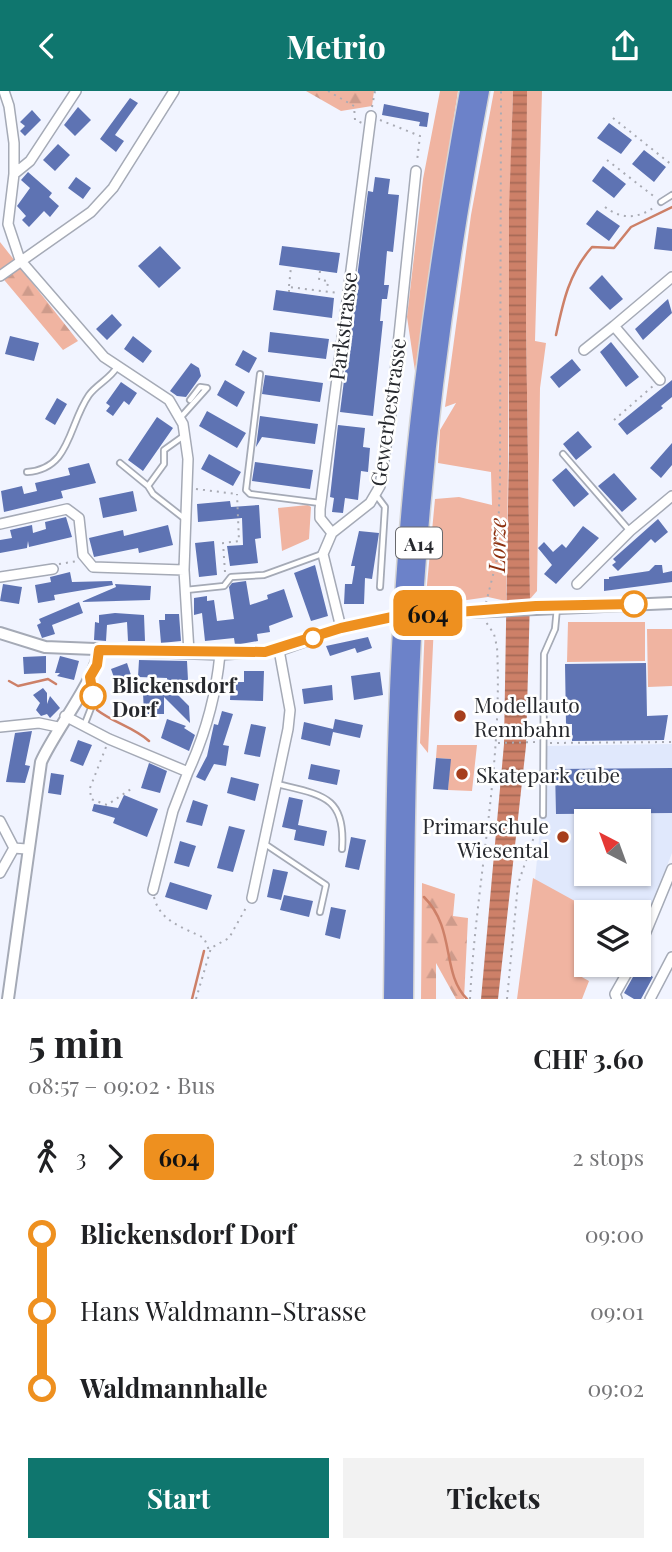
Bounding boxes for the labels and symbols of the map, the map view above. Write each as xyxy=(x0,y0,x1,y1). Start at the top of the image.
street label: Parkstrasse xyxy=(321,270,363,382)
street label: Gewerbestrasse xyxy=(363,336,411,488)
water label: Lorze xyxy=(480,517,512,574)
road number: A14 xyxy=(396,527,442,558)
line badge: 604 xyxy=(388,590,468,636)
unlabelled marker xyxy=(621,591,647,617)
unlabelled marker xyxy=(303,628,323,648)
place label: Blickensdorf Dorf xyxy=(112,670,239,722)
marker: Blickensdorf Dorf xyxy=(80,683,106,709)
place label: Modellauto Rennbahn xyxy=(474,690,580,742)
marker: Modellauto Rennbahn xyxy=(452,708,468,724)
place label: Skatepark cube xyxy=(476,760,620,788)
marker: Skatepark cube xyxy=(454,766,470,782)
north arrow xyxy=(574,809,651,885)
place label: Primarschule Wiesental xyxy=(422,811,549,863)
marker: Primarschule Wiesental xyxy=(555,829,571,845)

